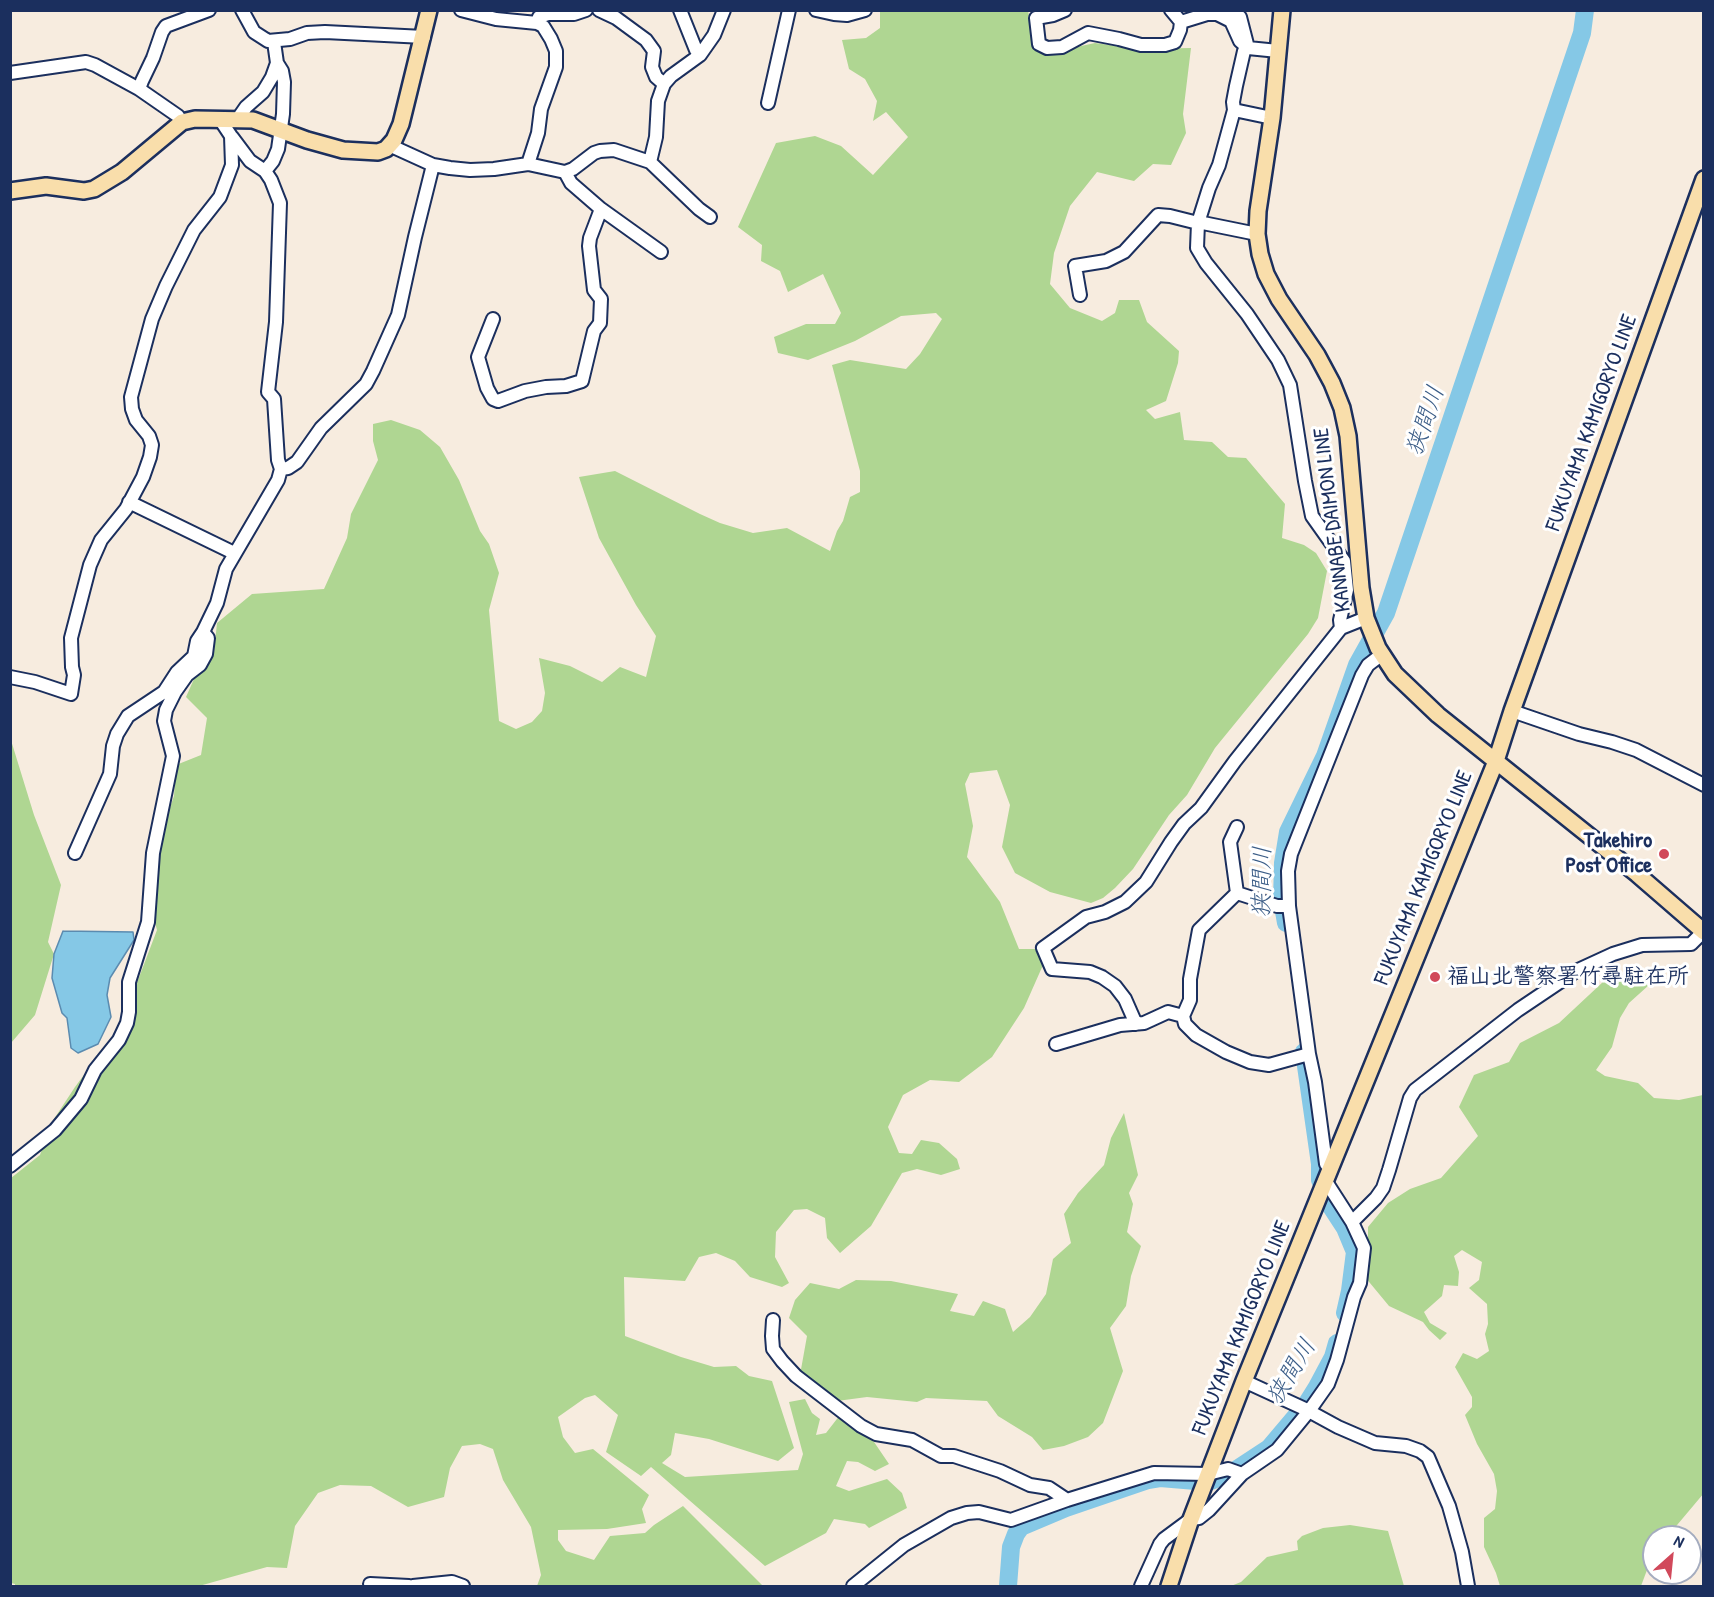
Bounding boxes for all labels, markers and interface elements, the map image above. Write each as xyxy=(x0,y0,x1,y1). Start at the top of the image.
street label: FUKUYAMA KAMIGORYO LINE xyxy=(1541,311,1643,535)
water label: 狭間川 xyxy=(1401,382,1451,460)
street label: KANNABE DAIMON LINE xyxy=(1309,426,1357,614)
street label: FUKUYAMA KAMIGORYO LINE xyxy=(1369,767,1479,989)
place label: Takehiro Post Office xyxy=(1565,828,1652,879)
water label: 狭間川 xyxy=(1248,846,1278,918)
marker: Takehiro Post Office xyxy=(1657,847,1671,861)
place label: 福山北警察署竹尋駐在所 xyxy=(1447,964,1689,990)
marker: 福山北警察署竹尋駐在所 xyxy=(1428,970,1442,984)
street label: FUKUYAMA KAMIGORYO LINE xyxy=(1187,1217,1297,1439)
water label: 狭間川 xyxy=(1261,1334,1323,1410)
north arrow xyxy=(1642,1525,1702,1585)
text: N xyxy=(1670,1529,1688,1552)

